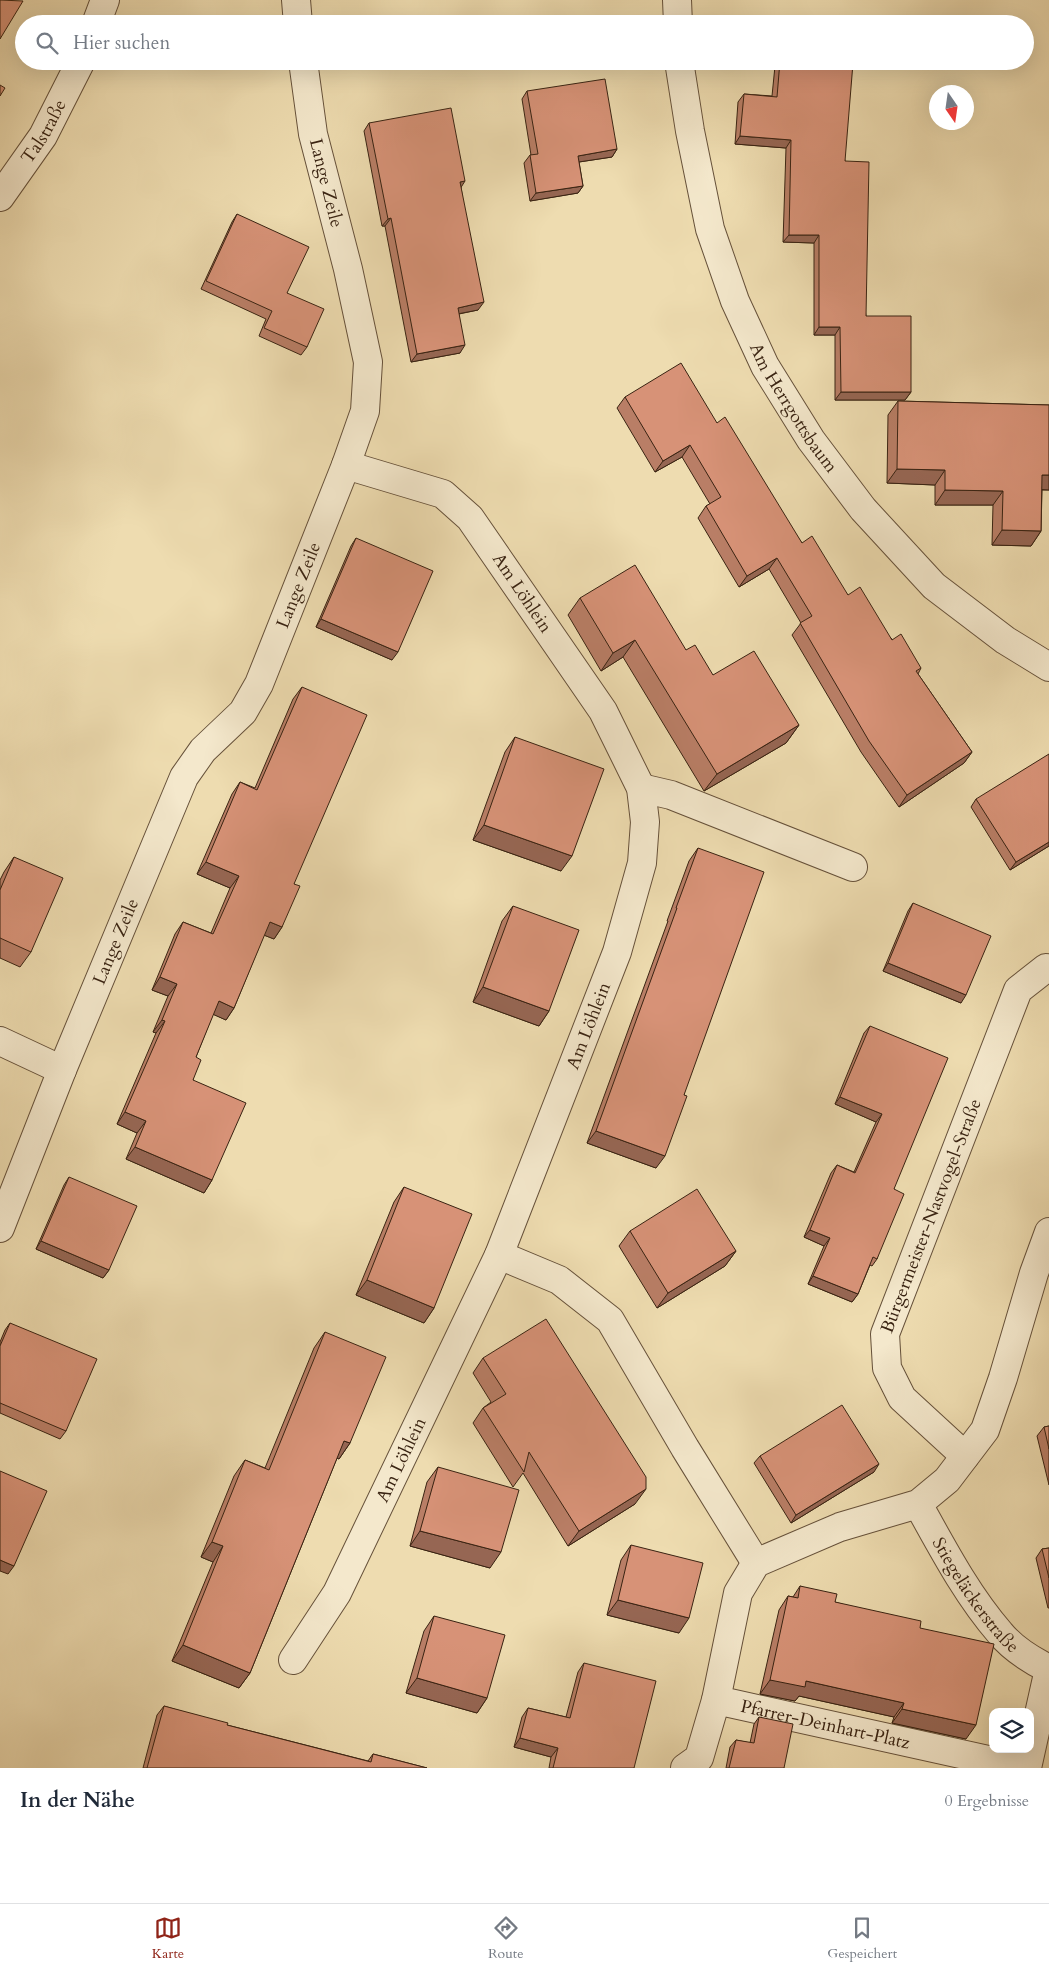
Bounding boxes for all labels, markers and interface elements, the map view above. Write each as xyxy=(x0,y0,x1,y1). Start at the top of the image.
search box xyxy=(15,15,1034,70)
icon: search xyxy=(33,29,61,57)
text: Hier suchen xyxy=(73,30,170,56)
north arrow xyxy=(929,85,974,130)
street label: Talstraße xyxy=(15,95,72,168)
street label: Lange Zeile xyxy=(303,136,349,230)
street label: Am Herrgottsbaum xyxy=(743,339,844,478)
street label: Lange Zeile xyxy=(270,538,327,632)
street label: Am Löhlein xyxy=(486,548,558,639)
street label: Lange Zeile xyxy=(87,895,145,988)
street label: Am Löhlein xyxy=(560,978,617,1073)
street label: Bürgermeister-Nastvogel-Straße xyxy=(874,1095,987,1336)
street label: Am Löhlein xyxy=(370,1412,432,1506)
street label: Stiegeläckerstraße xyxy=(926,1533,1025,1659)
street label: Pfarrer-Deinhart-Platz xyxy=(738,1693,912,1755)
map controls xyxy=(989,1708,1034,1753)
button: layers xyxy=(989,1708,1034,1753)
text: In der Nähe xyxy=(20,1786,135,1815)
text: 0 Ergebnisse xyxy=(944,1790,1029,1812)
tab: Karte xyxy=(152,1914,184,1963)
tab: Route xyxy=(488,1914,524,1963)
tab: Gespeichert xyxy=(827,1914,897,1963)

